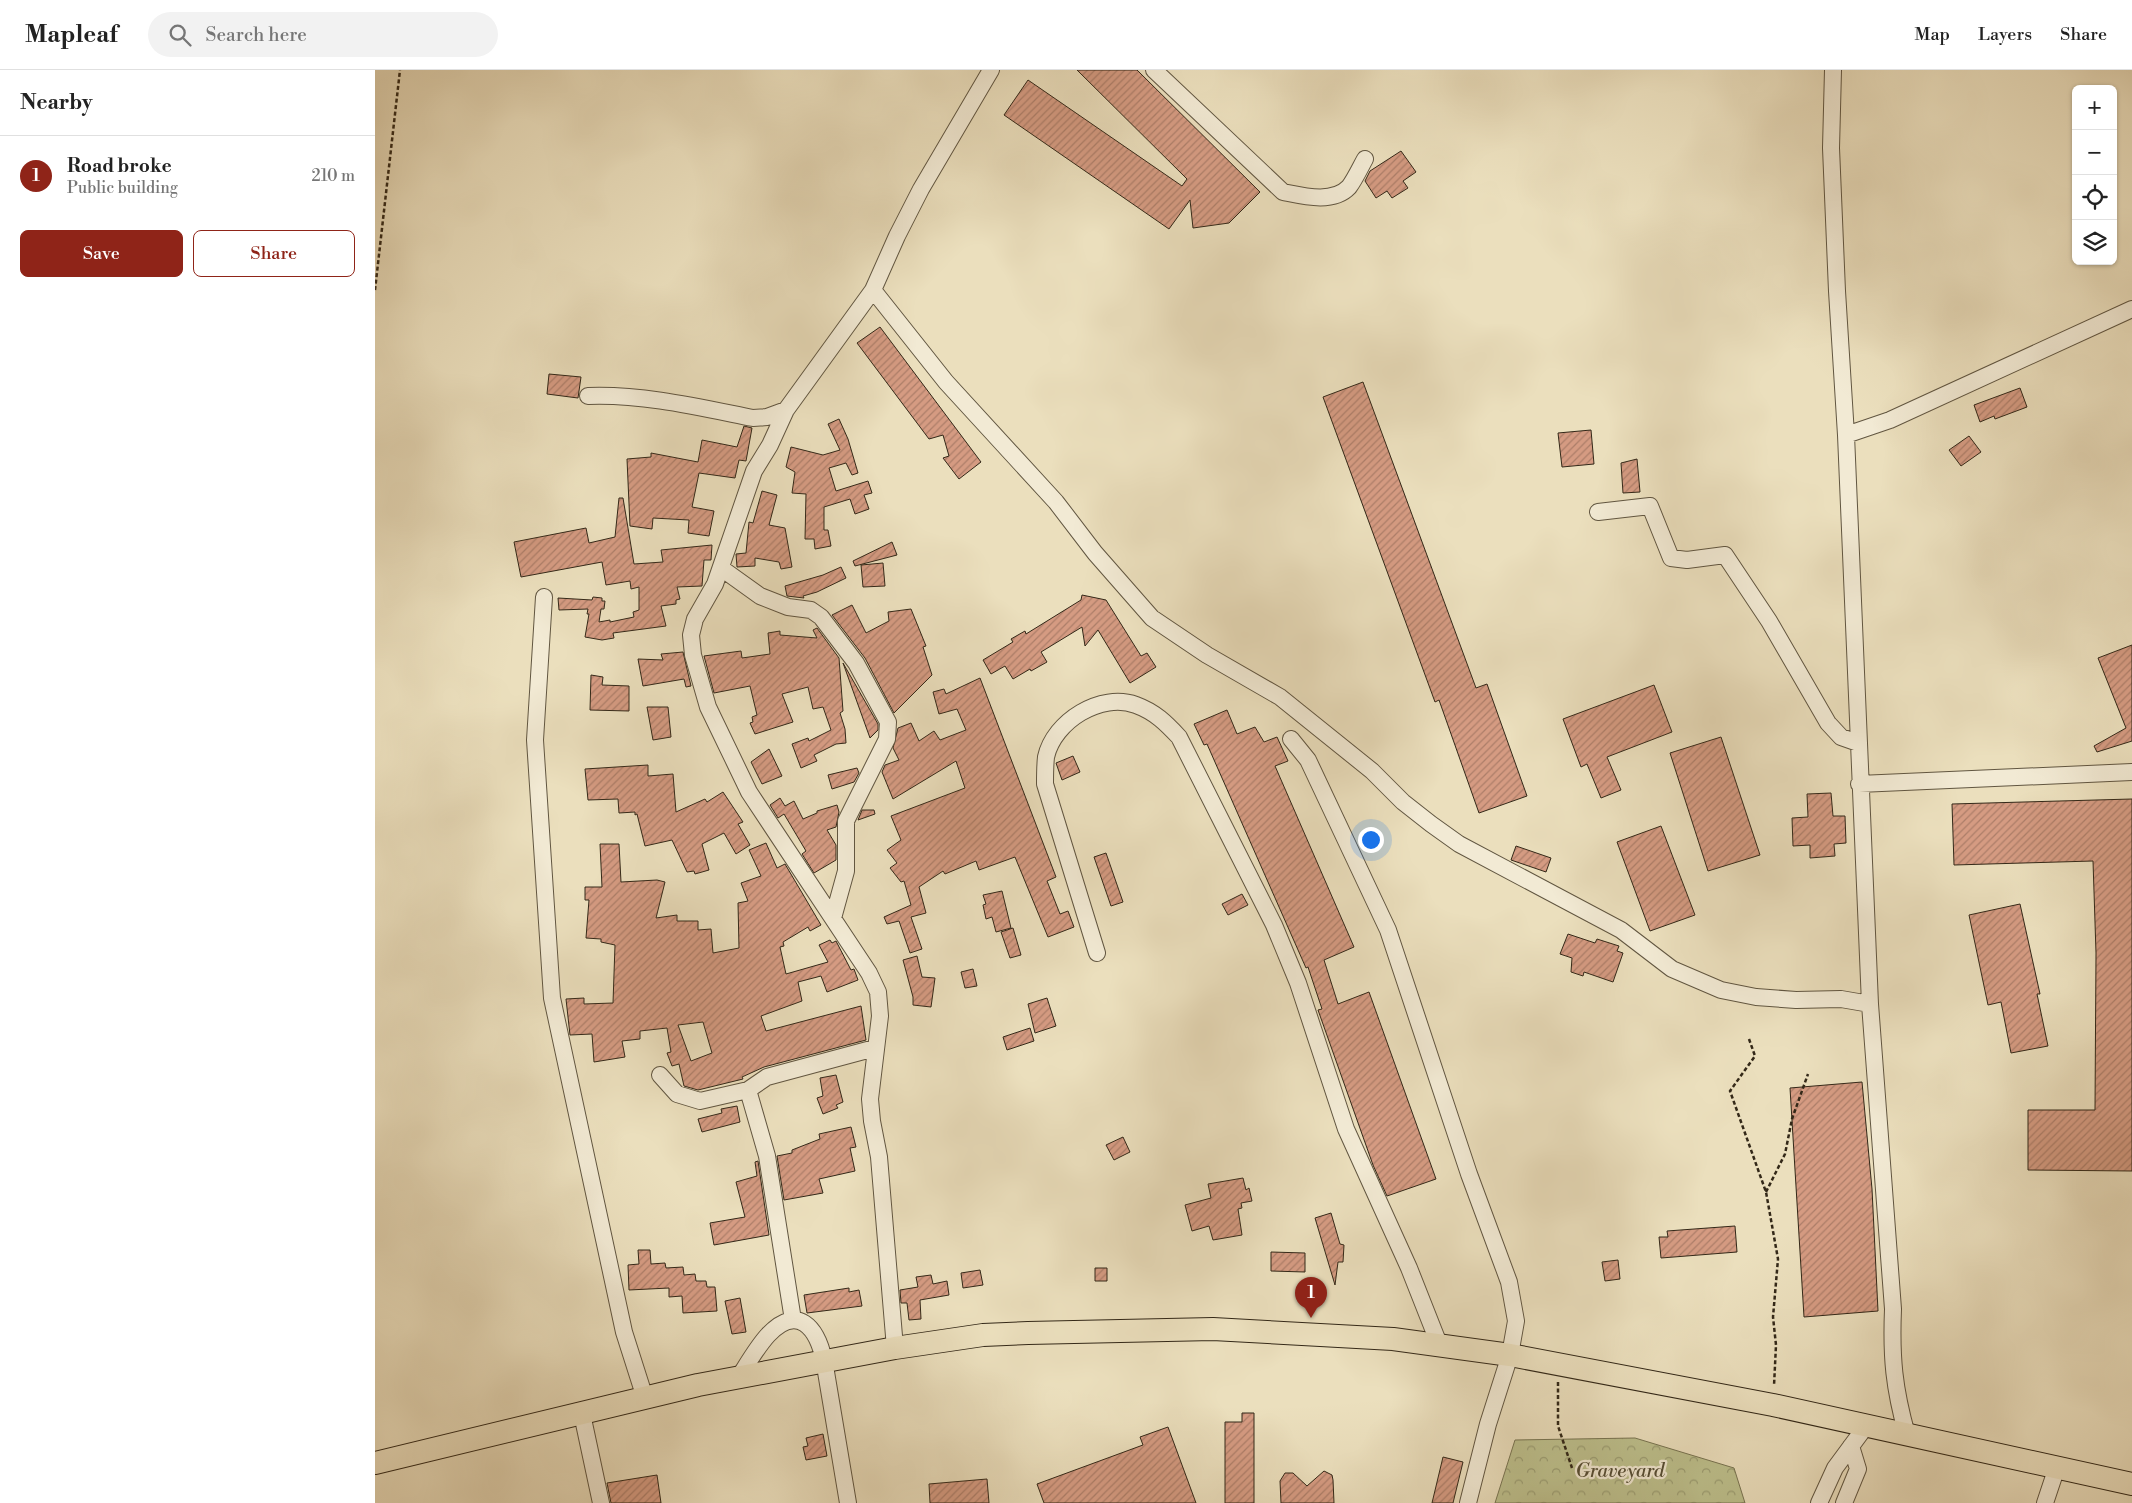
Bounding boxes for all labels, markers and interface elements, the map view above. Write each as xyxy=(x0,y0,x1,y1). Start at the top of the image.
search box xyxy=(148,12,498,57)
text: Mapleaf xyxy=(25,20,118,50)
icon: search xyxy=(166,21,194,49)
text: Search here xyxy=(206,23,307,47)
text: Map xyxy=(1915,23,1950,46)
text: Layers xyxy=(1978,23,2032,46)
text: Share xyxy=(2060,23,2107,46)
map controls xyxy=(2072,85,2117,265)
button: + xyxy=(2072,85,2117,130)
text: Nearby xyxy=(20,90,93,116)
button: − xyxy=(2072,130,2117,175)
text: Road broke xyxy=(67,154,172,178)
text: 1 xyxy=(32,166,40,186)
text: 210 m xyxy=(311,166,355,186)
button: locate xyxy=(2072,175,2117,220)
text: Public building xyxy=(67,178,178,198)
button: layers xyxy=(2072,220,2117,265)
button: Save xyxy=(20,230,183,277)
button: Share xyxy=(193,230,355,277)
your location xyxy=(1358,827,1384,853)
pin: 1 xyxy=(1295,1277,1327,1318)
park label: Graveyard xyxy=(1576,1459,1666,1483)

